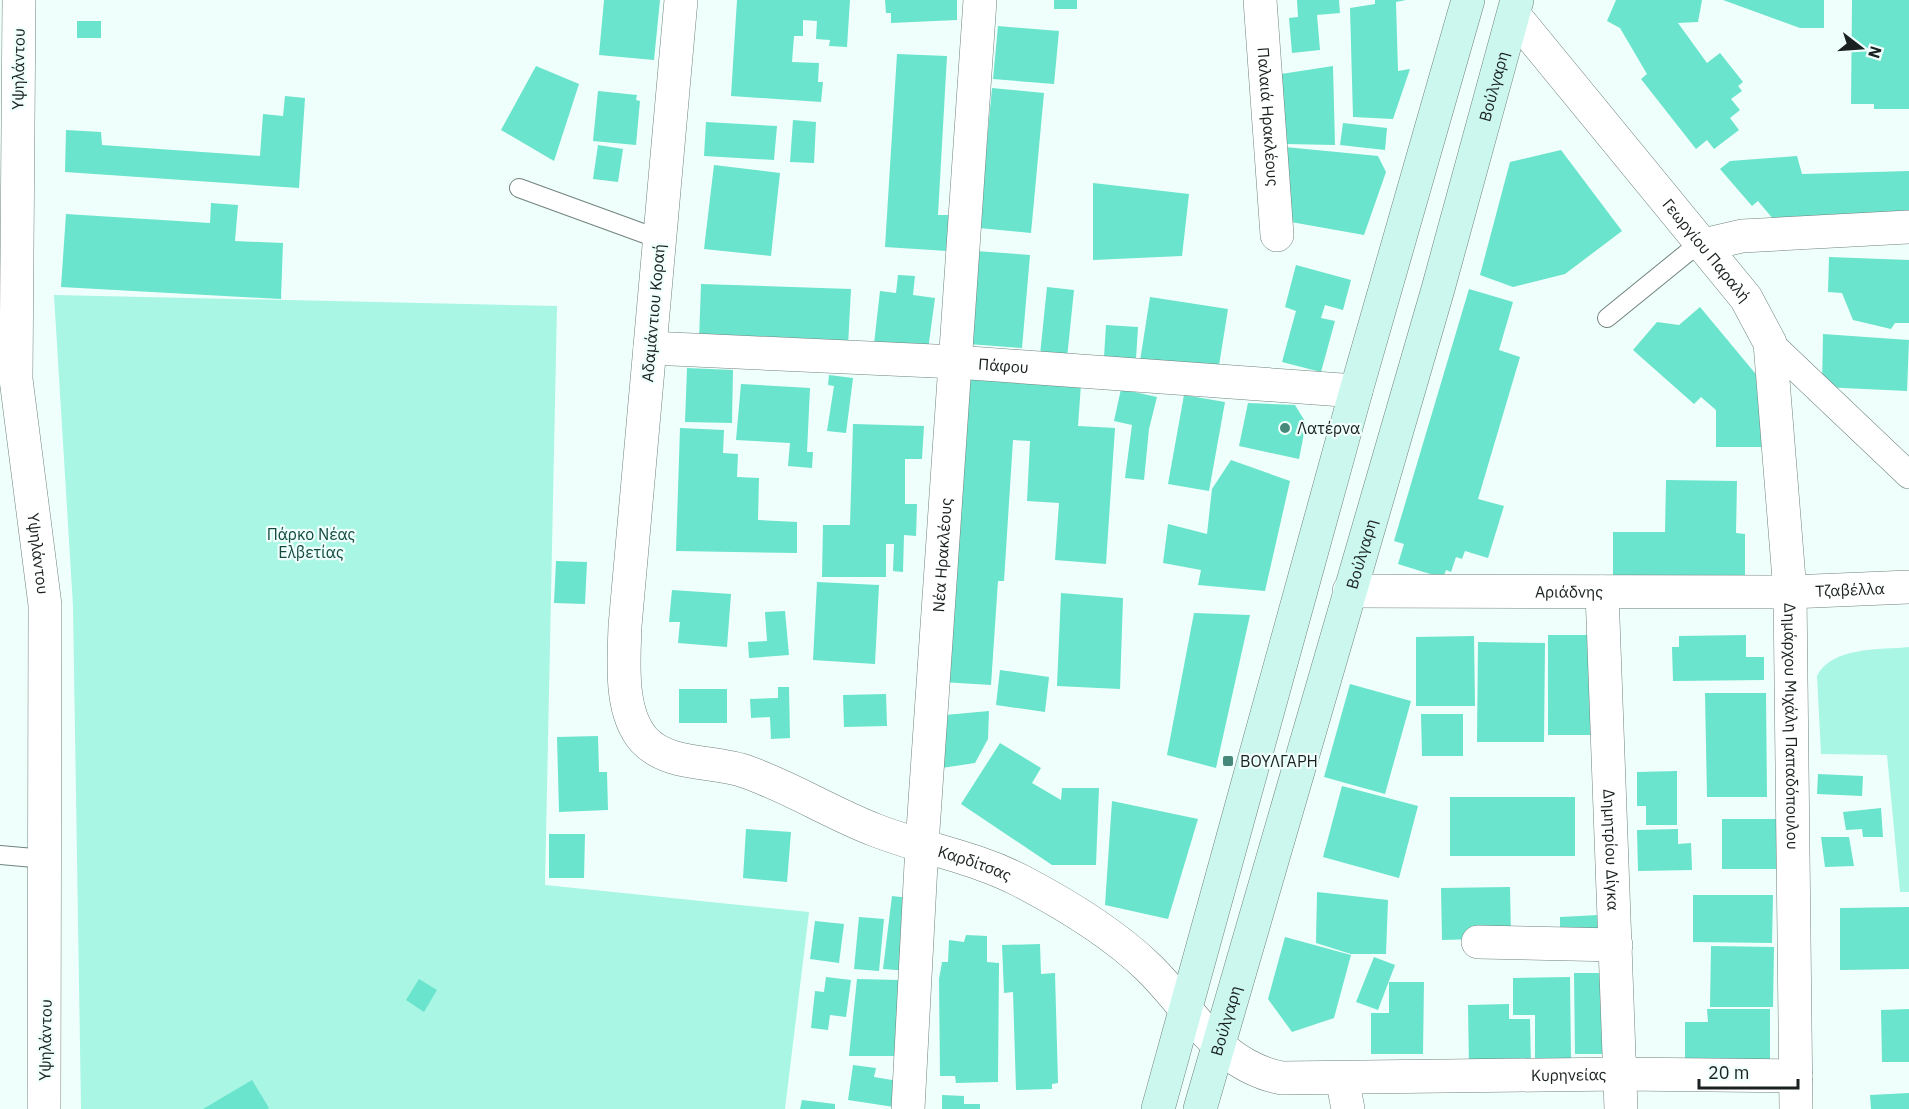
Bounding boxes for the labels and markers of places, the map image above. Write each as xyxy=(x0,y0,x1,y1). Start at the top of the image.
place label: Λατέρνα xyxy=(1297,418,1360,438)
marker: Λατέρνα xyxy=(1278,421,1292,435)
place label: ΒΟΥΛΓΑΡΗ xyxy=(1240,751,1318,771)
marker: ΒΟΥΛΓΑΡΗ xyxy=(1221,754,1235,768)

